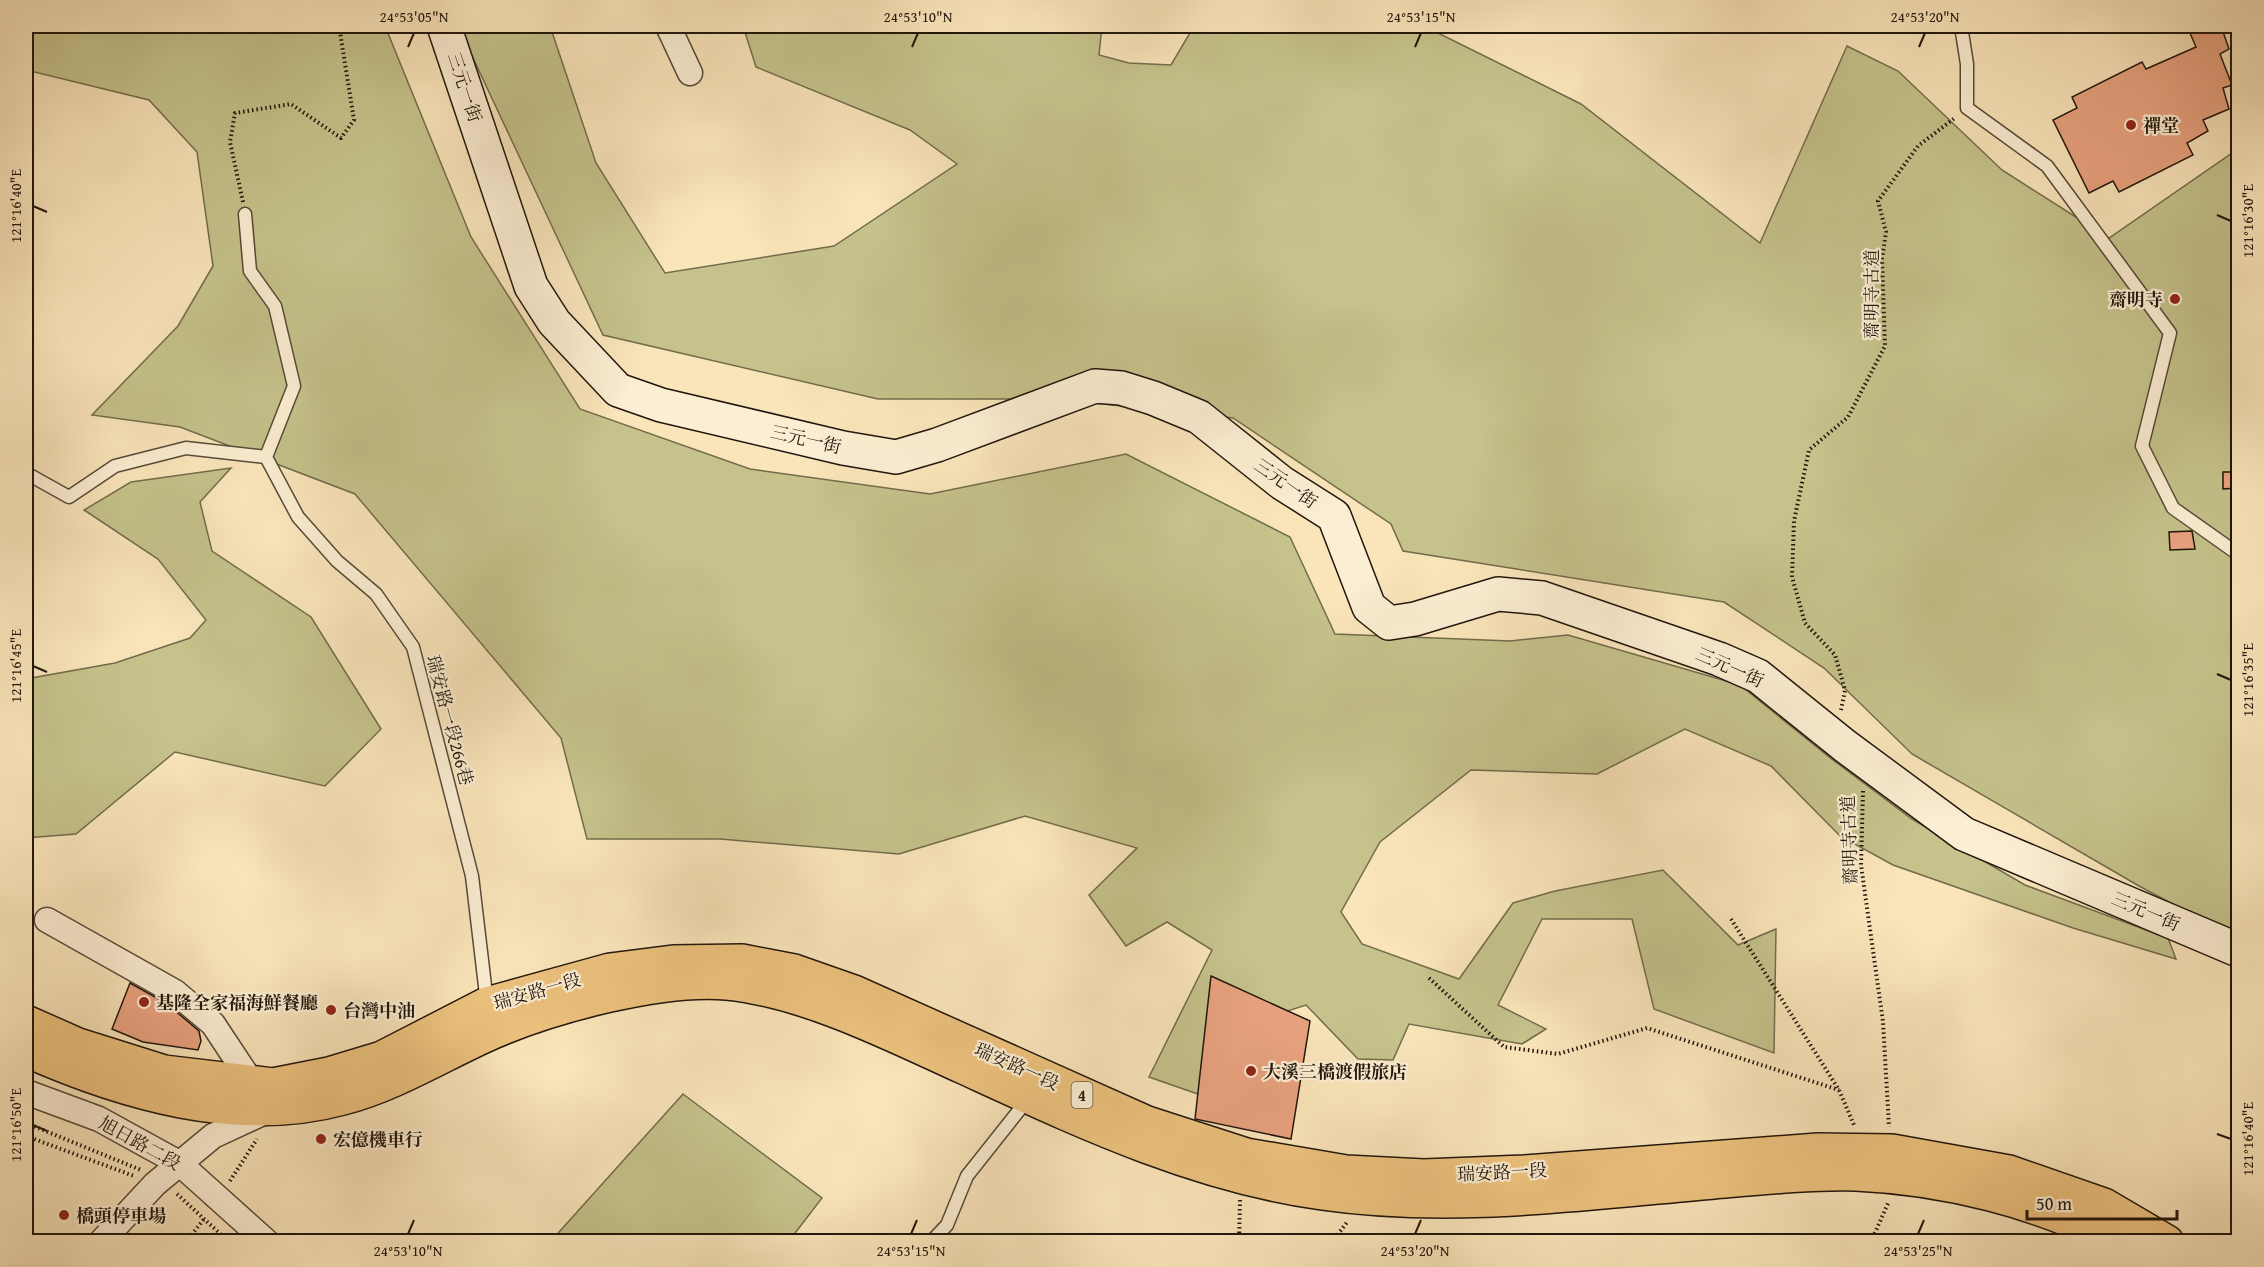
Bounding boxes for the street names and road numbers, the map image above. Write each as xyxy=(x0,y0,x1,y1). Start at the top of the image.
street label: 三元一街 xyxy=(441,49,489,125)
street label: 齋明寺古道 xyxy=(1858,249,1885,339)
street label: 三元一街 xyxy=(768,418,844,460)
street label: 三元一街 xyxy=(1249,451,1323,515)
street label: 三元一街 xyxy=(1692,640,1768,694)
street label: 瑞安路一段266巷 xyxy=(420,652,480,788)
street label: 齋明寺古道 xyxy=(1834,795,1864,885)
street label: 三元一街 xyxy=(2108,885,2184,937)
street label: 瑞安路一段 xyxy=(490,966,584,1016)
street label: 瑞安路一段 xyxy=(970,1035,1064,1097)
road number: 4 xyxy=(1072,1082,1092,1108)
street label: 旭日路二段 xyxy=(94,1109,186,1177)
street label: 瑞安路一段 xyxy=(1456,1156,1548,1188)

